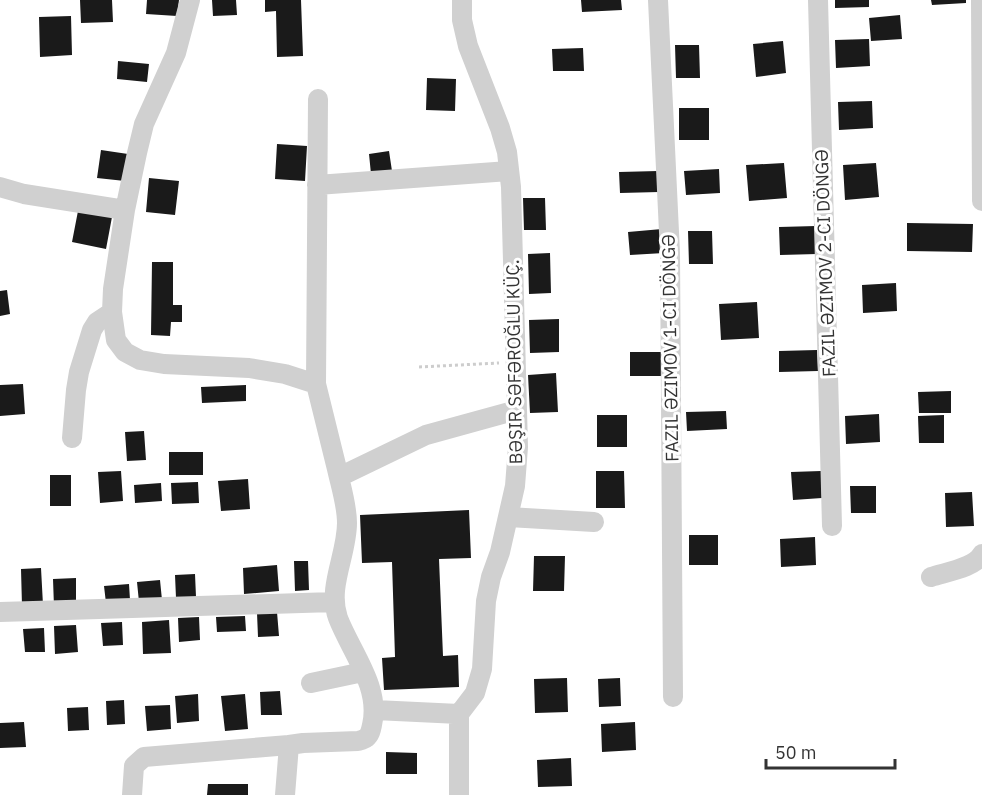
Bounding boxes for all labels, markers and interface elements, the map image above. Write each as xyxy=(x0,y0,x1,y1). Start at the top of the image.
street label: FAZIL ƏZIMOV 2-CI DÖNGƏ xyxy=(810,149,840,377)
street label: FAZIL ƏZIMOV 1-CI DÖNGƏ xyxy=(657,234,683,462)
street label: BƏŞIR SƏFƏROĞLU KÜÇ. xyxy=(501,259,527,465)
scale bar xyxy=(766,732,895,770)
text: 50 m xyxy=(775,741,817,764)

